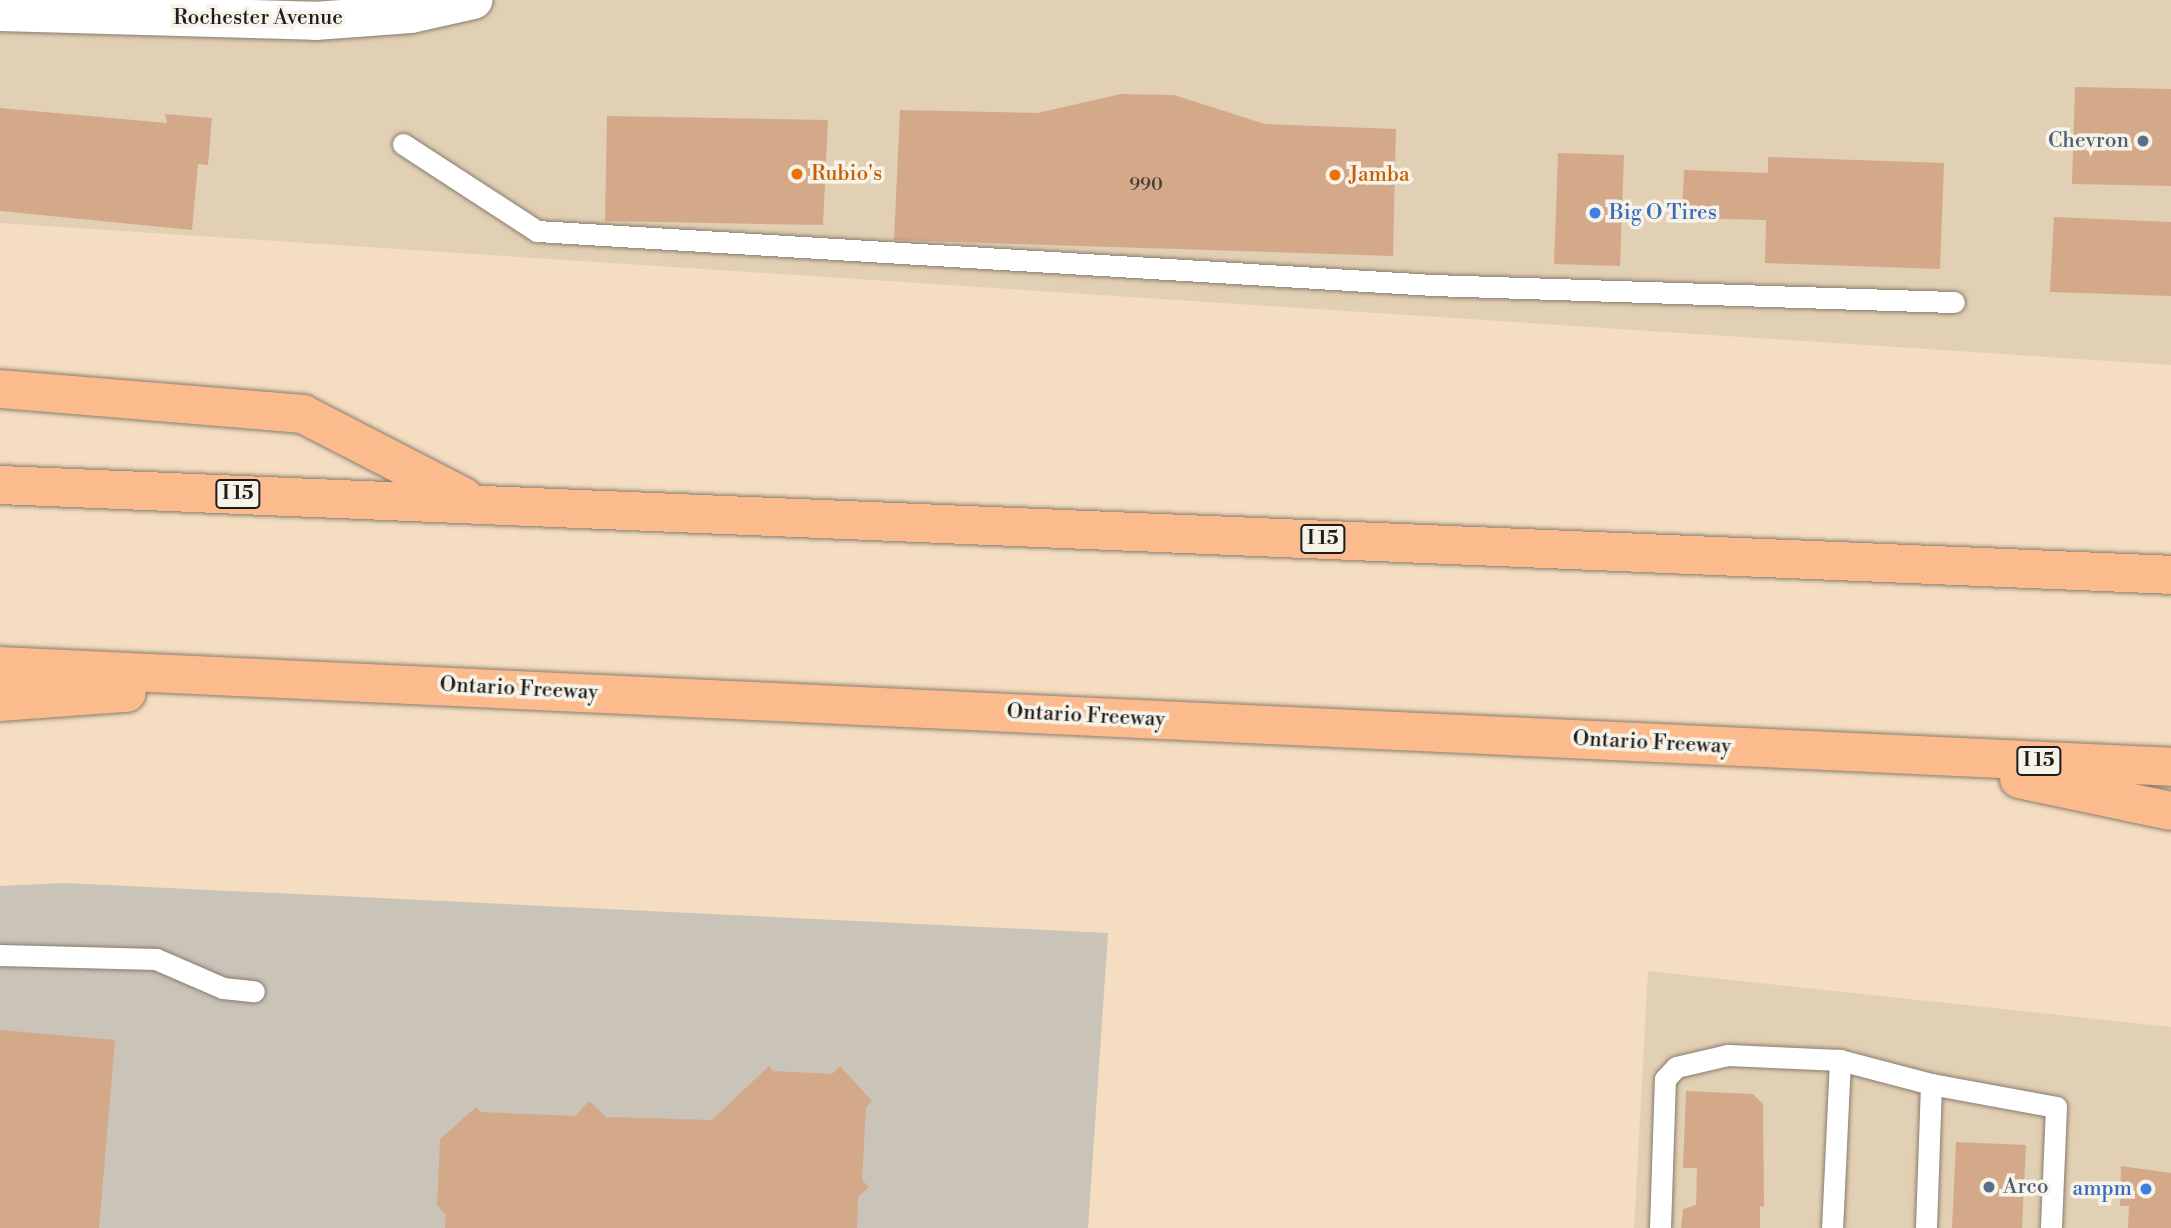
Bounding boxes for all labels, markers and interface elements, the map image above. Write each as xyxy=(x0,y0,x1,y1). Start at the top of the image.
street label: Rochester Avenue xyxy=(173,5,343,31)
place label: Chevron xyxy=(2048,128,2129,154)
marker: Chevron xyxy=(2135,133,2151,149)
place label: Rubio's xyxy=(811,161,882,187)
place label: Jamba xyxy=(1349,162,1410,188)
marker: Rubio's xyxy=(789,166,805,182)
marker: Jamba xyxy=(1327,167,1343,183)
house number: 990 xyxy=(1129,174,1163,196)
place label: Big O Tires xyxy=(1609,200,1717,226)
marker: Big O Tires xyxy=(1587,205,1603,221)
road number: I 15 xyxy=(215,478,261,509)
road number: I 15 xyxy=(1300,524,1346,554)
street label: Ontario Freeway xyxy=(439,672,599,706)
street label: Ontario Freeway xyxy=(1006,699,1166,733)
street label: Ontario Freeway xyxy=(1572,726,1732,760)
road number: I 15 xyxy=(2016,746,2062,776)
place label: Arco xyxy=(2003,1174,2049,1200)
place label: ampm xyxy=(2073,1176,2132,1202)
marker: Arco xyxy=(1981,1179,1997,1195)
marker: ampm xyxy=(2138,1181,2154,1197)

